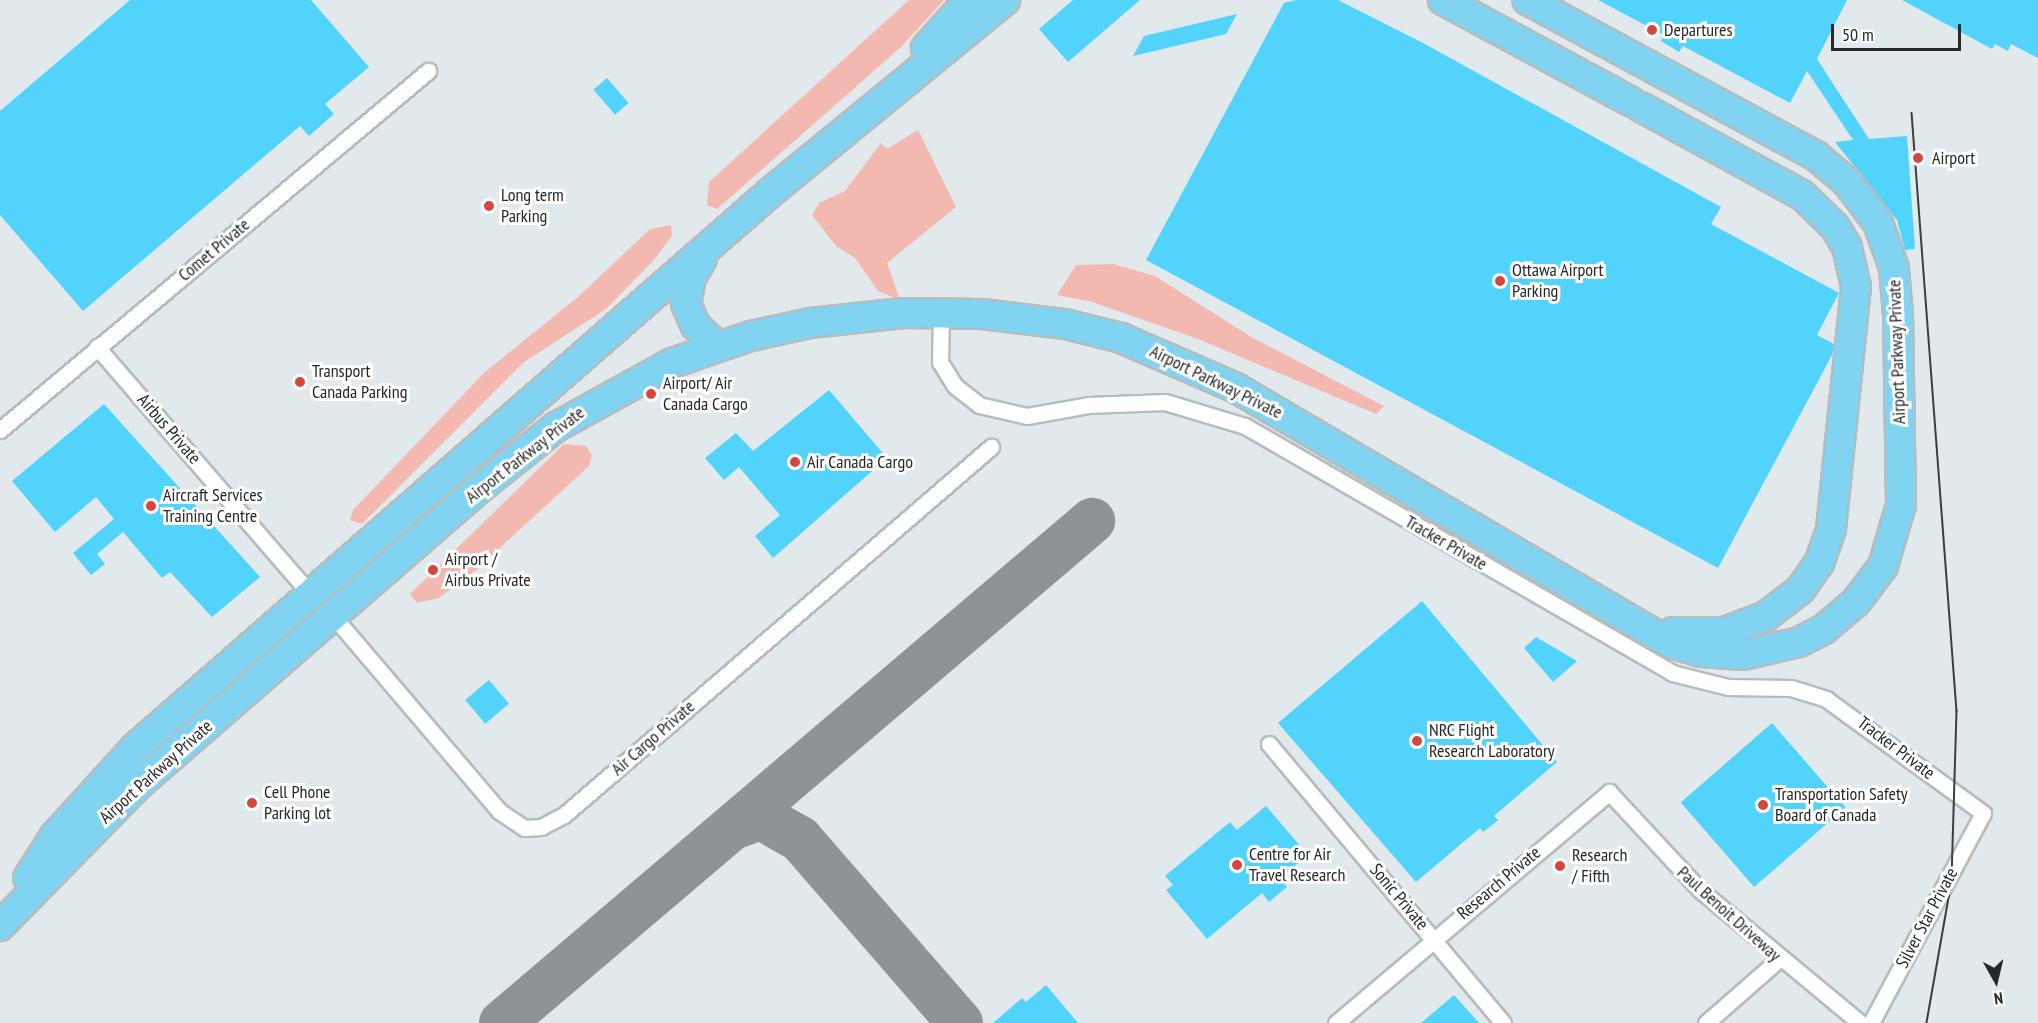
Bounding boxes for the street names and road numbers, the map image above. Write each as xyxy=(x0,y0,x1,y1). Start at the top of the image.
street label: Comet Private xyxy=(174,214,254,286)
street label: Airport Parkway Private xyxy=(1884,279,1910,425)
street label: Airport Parkway Private xyxy=(1146,340,1286,424)
street label: Airbus Private xyxy=(133,390,205,468)
street label: Airport Parkway Private xyxy=(461,402,589,508)
street label: Tracker Private xyxy=(1401,511,1491,575)
street label: Air Cargo Private xyxy=(607,696,699,780)
street label: Tracker Private xyxy=(1853,712,1939,784)
street label: Airport Parkway Private xyxy=(95,715,217,829)
street label: Research Private xyxy=(1453,842,1545,924)
street label: Sonic Private xyxy=(1365,859,1433,935)
street label: Paul Benoit Driveway xyxy=(1673,862,1785,966)
street label: Silver Star Private xyxy=(1892,864,1962,972)

